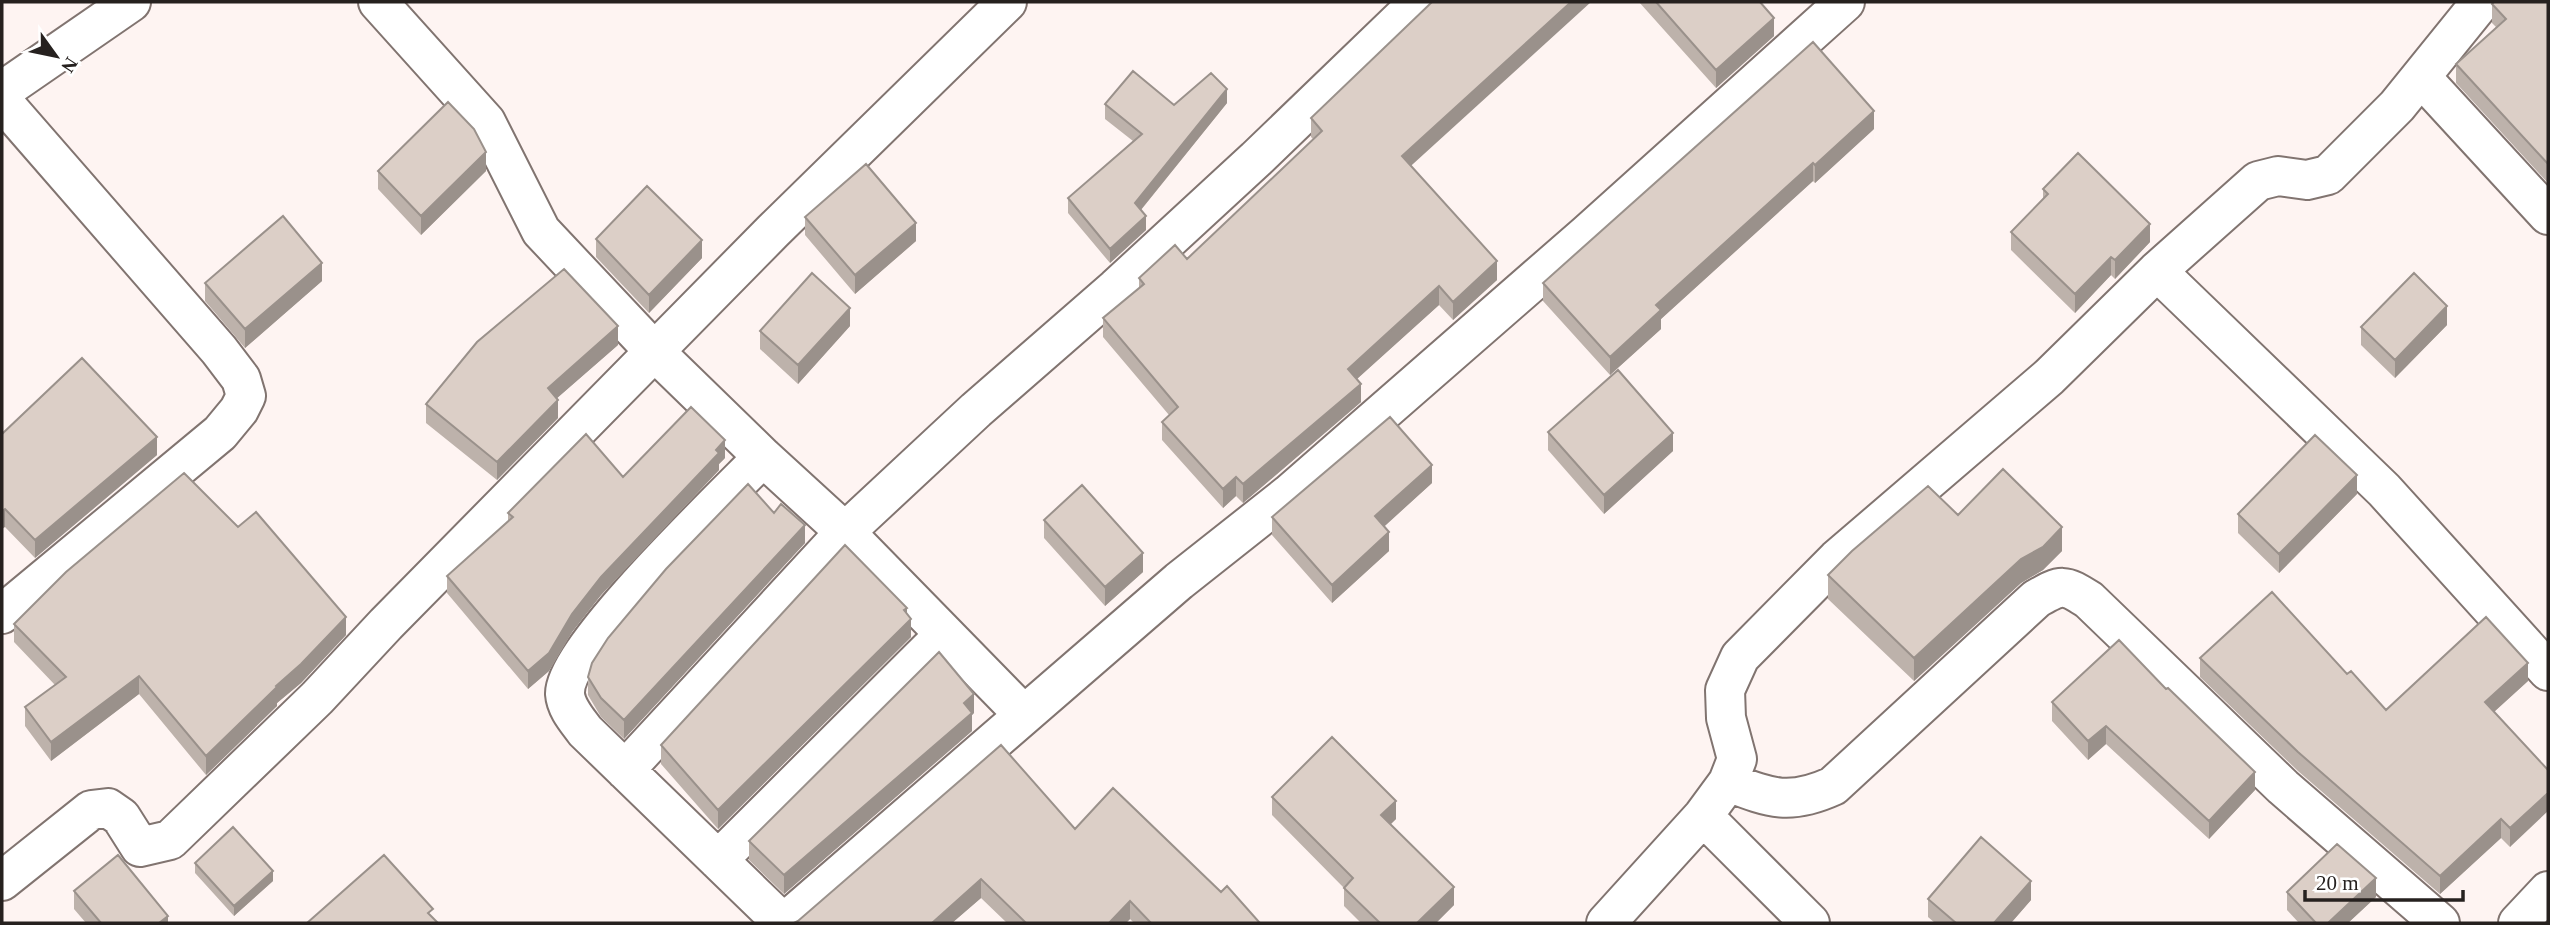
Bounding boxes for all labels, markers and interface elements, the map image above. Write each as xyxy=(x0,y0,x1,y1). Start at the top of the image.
north arrow xyxy=(21,21,91,91)
text: N xyxy=(57,54,82,77)
scale bar xyxy=(2305,858,2462,902)
text: 20 m xyxy=(2316,871,2359,895)

